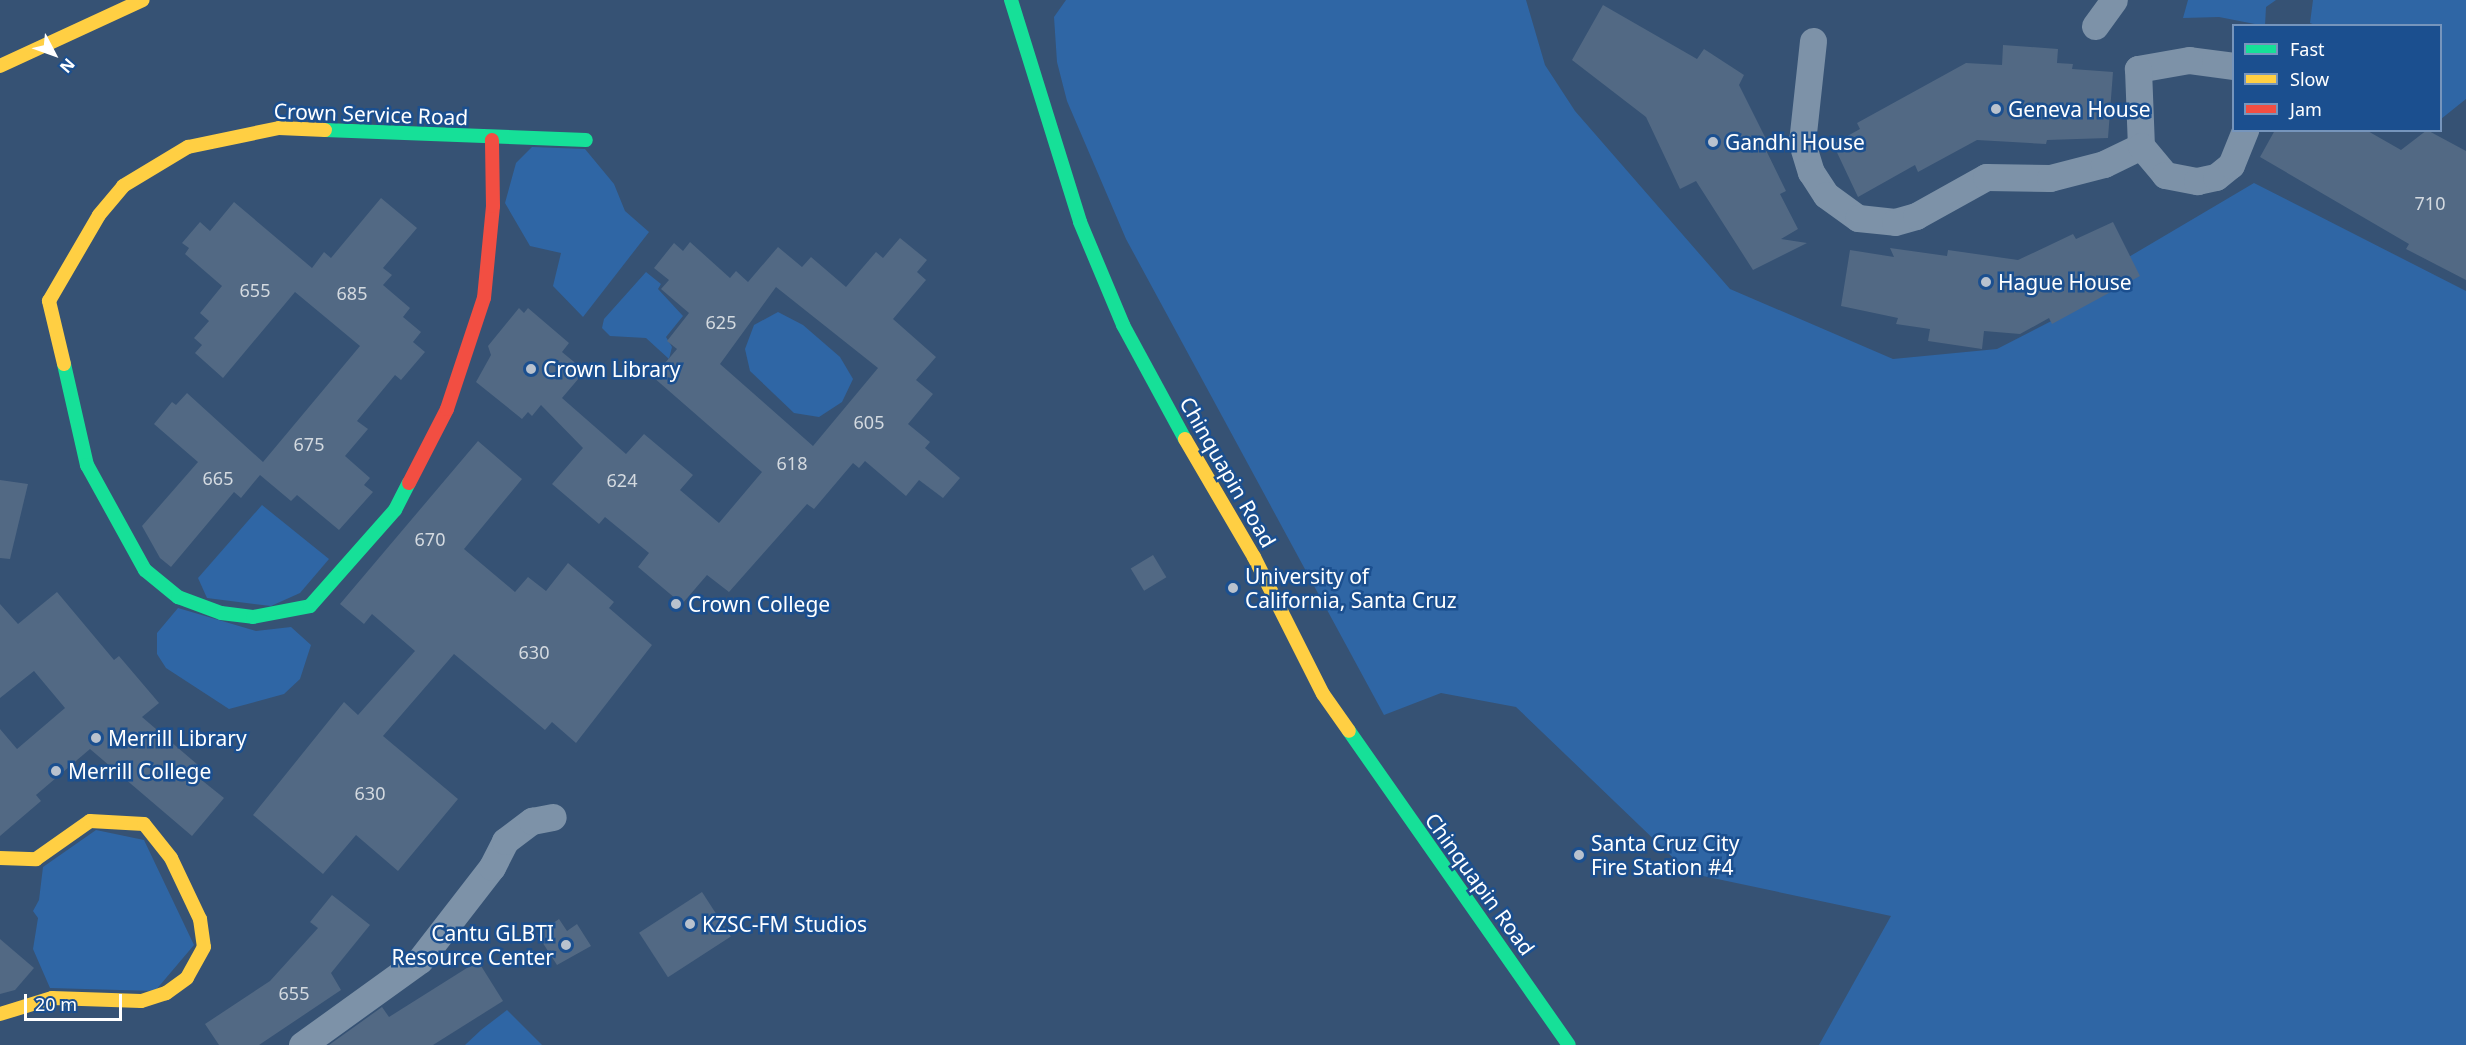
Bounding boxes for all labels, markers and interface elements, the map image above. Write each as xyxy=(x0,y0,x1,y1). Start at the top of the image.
north arrow xyxy=(24,24,84,84)
legend xyxy=(2232,24,2442,132)
text: Fast xyxy=(2290,37,2325,61)
text: N xyxy=(55,54,80,78)
text: Slow xyxy=(2290,67,2329,91)
place label: Geneva House xyxy=(2008,96,2151,122)
text: Jam xyxy=(2290,97,2322,121)
street label: Crown Service Road xyxy=(273,98,469,130)
marker: Geneva House xyxy=(1989,102,2003,116)
place label: Gandhi House xyxy=(1725,129,1865,155)
marker: Gandhi House xyxy=(1706,135,1720,149)
house number: 710 xyxy=(2415,192,2445,214)
place label: Hague House xyxy=(1998,269,2132,295)
marker: Hague House xyxy=(1979,275,1993,289)
house number: 655 xyxy=(240,279,270,301)
house number: 685 xyxy=(337,282,367,304)
house number: 625 xyxy=(706,311,736,333)
place label: Crown Library xyxy=(543,356,681,382)
marker: Crown Library xyxy=(524,362,538,376)
street label: Chinquapin Road xyxy=(1175,392,1281,552)
house number: 605 xyxy=(854,411,884,433)
house number: 675 xyxy=(294,433,324,455)
house number: 618 xyxy=(777,452,807,474)
house number: 665 xyxy=(203,467,233,489)
house number: 624 xyxy=(607,469,637,491)
house number: 670 xyxy=(415,528,445,550)
place label: University of California, Santa Cruz xyxy=(1245,563,1457,613)
marker: University of California, Santa Cruz xyxy=(1226,581,1240,595)
place label: Crown College xyxy=(688,591,830,617)
marker: Crown College xyxy=(669,597,683,611)
house number: 630 xyxy=(519,641,549,663)
place label: Merrill Library xyxy=(108,725,247,751)
marker: Merrill Library xyxy=(89,731,103,745)
place label: Merrill College xyxy=(68,758,211,784)
marker: Merrill College xyxy=(49,764,63,778)
house number: 630 xyxy=(355,782,385,804)
street label: Chinquapin Road xyxy=(1420,808,1540,960)
place label: Santa Cruz City Fire Station #4 xyxy=(1591,830,1739,880)
marker: Santa Cruz City Fire Station #4 xyxy=(1572,848,1586,862)
place label: KZSC-FM Studios xyxy=(702,911,867,937)
marker: KZSC-FM Studios xyxy=(683,917,697,931)
place label: Cantu GLBTI Resource Center xyxy=(392,920,554,970)
marker: Cantu GLBTI Resource Center xyxy=(559,938,573,952)
scale bar xyxy=(27,982,124,1020)
house number: 655 xyxy=(279,982,309,1004)
text: 20 m xyxy=(35,992,77,1016)

